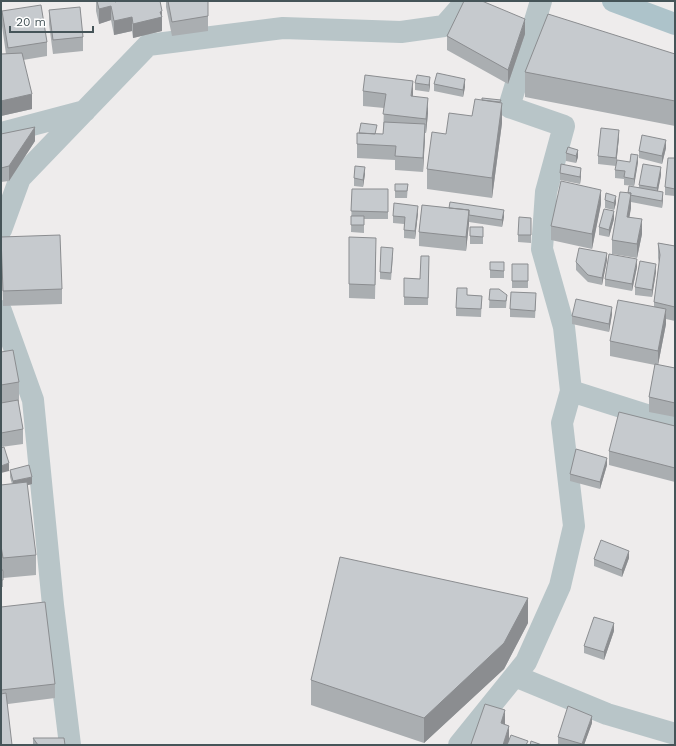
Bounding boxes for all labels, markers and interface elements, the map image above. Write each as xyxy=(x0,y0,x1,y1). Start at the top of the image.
scale bar xyxy=(10,8,93,34)
text: 20 m xyxy=(16,15,46,29)

